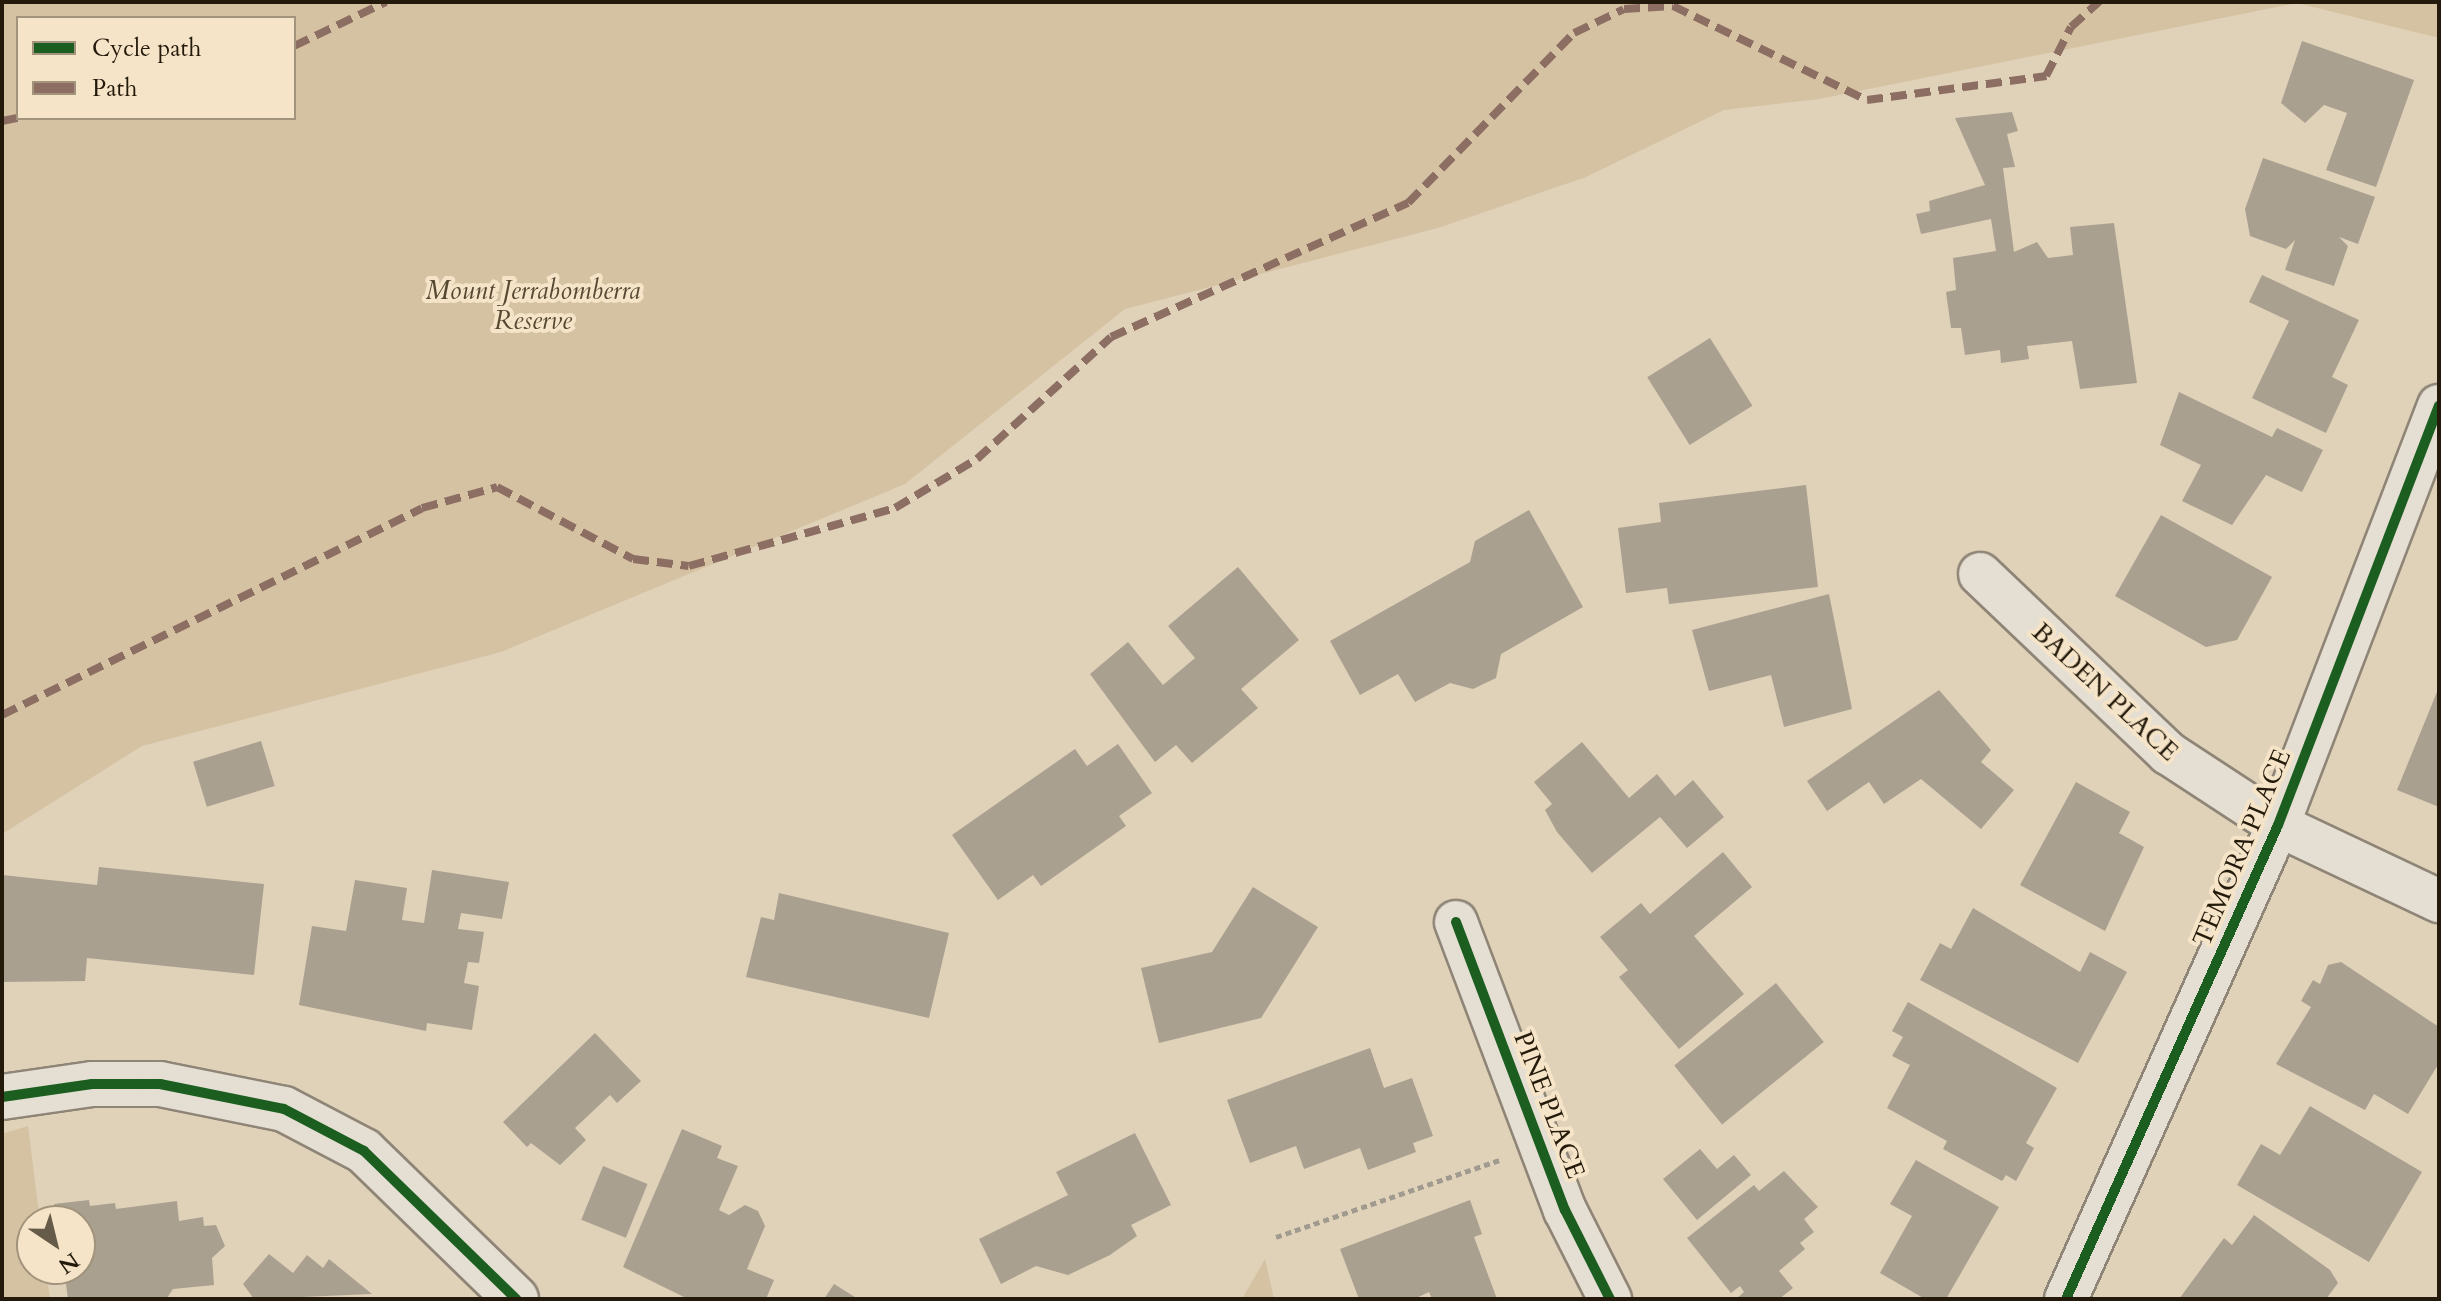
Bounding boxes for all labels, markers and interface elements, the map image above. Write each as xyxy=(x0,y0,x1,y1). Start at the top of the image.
legend xyxy=(16,16,296,120)
text: Cycle path xyxy=(92,32,201,65)
text: Path xyxy=(92,72,137,105)
park label: Mount Jerrabomberra Reserve xyxy=(425,275,641,336)
street label: BADEN PLACE xyxy=(2026,616,2184,768)
street label: TEMORA PLACE xyxy=(2186,745,2298,951)
street label: PINE PLACE xyxy=(1507,1027,1591,1183)
north arrow xyxy=(16,1205,96,1285)
text: N xyxy=(52,1245,85,1281)

